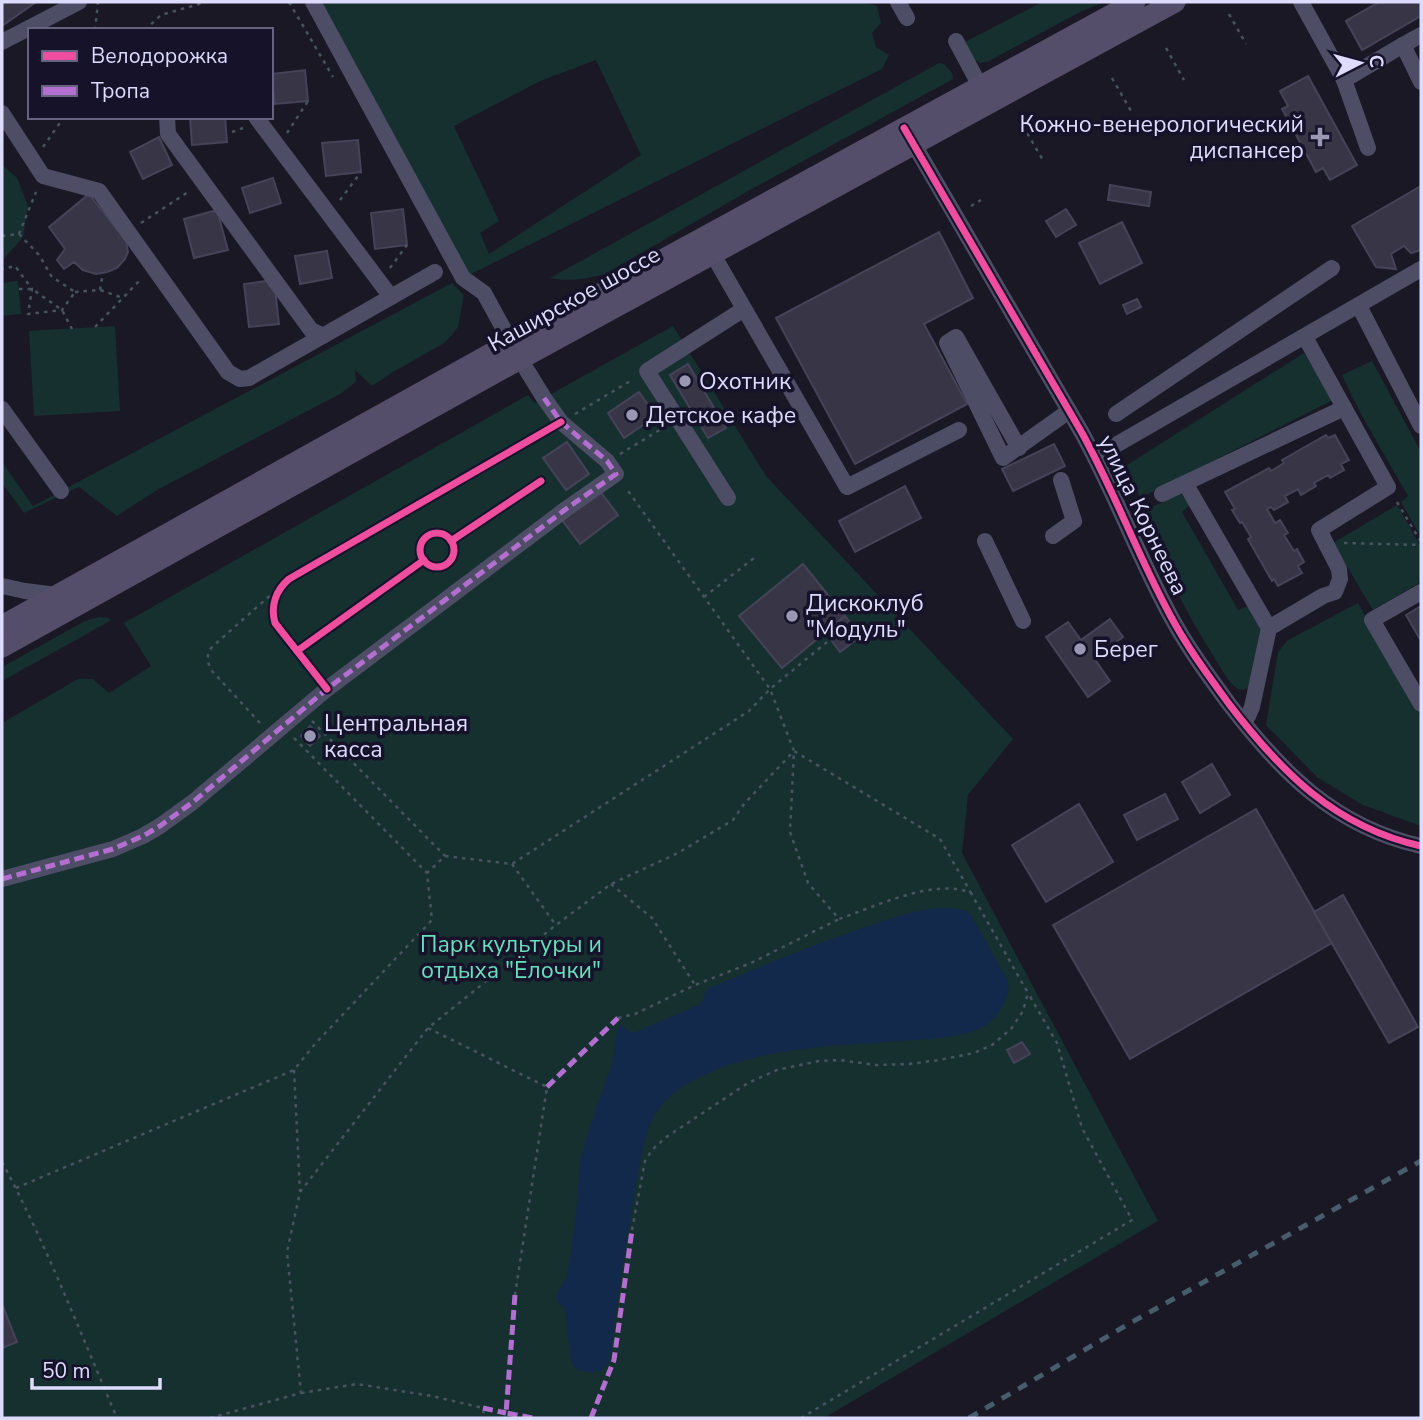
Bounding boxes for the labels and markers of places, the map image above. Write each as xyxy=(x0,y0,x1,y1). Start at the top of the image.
place label: Кожно-венерологический диспансер xyxy=(1020,109,1304,166)
marker: Кожно-венерологический диспансер xyxy=(1310,127,1330,147)
place label: Охотник xyxy=(699,366,792,397)
marker: Охотник xyxy=(677,373,693,389)
place label: Детское кафе xyxy=(646,400,796,431)
marker: Детское кафе xyxy=(624,407,640,423)
place label: Дискоклуб "Модуль" xyxy=(806,588,924,645)
marker: Дискоклуб "Модуль" xyxy=(784,608,800,624)
place label: Берег xyxy=(1094,634,1158,665)
marker: Берег xyxy=(1072,641,1088,657)
place label: Центральная касса xyxy=(324,708,468,765)
marker: Центральная касса xyxy=(302,728,318,744)

